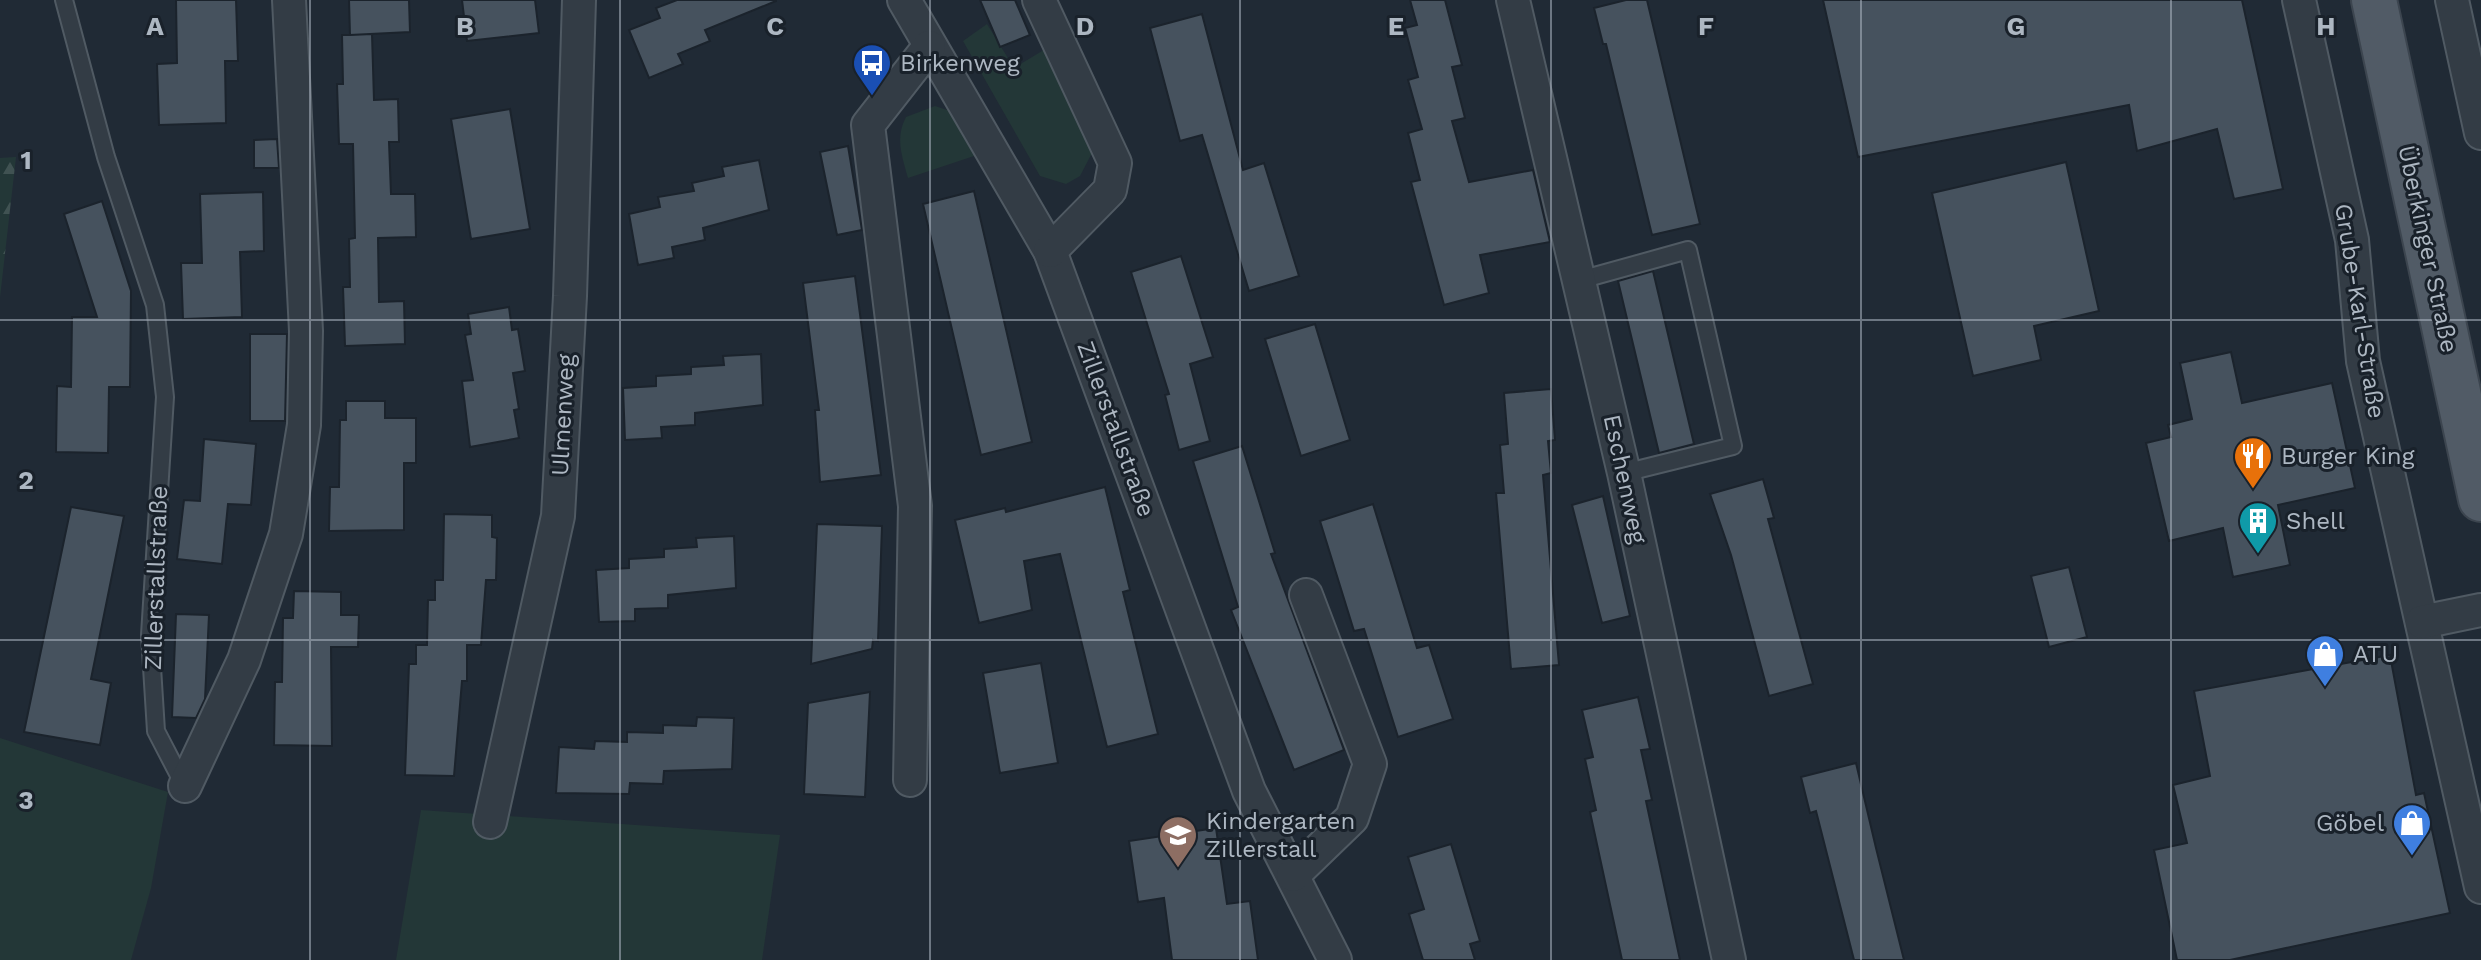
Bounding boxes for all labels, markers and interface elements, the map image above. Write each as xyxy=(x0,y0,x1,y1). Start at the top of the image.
text: A xyxy=(146,11,164,41)
text: B xyxy=(456,11,474,41)
text: C xyxy=(766,11,784,41)
text: D xyxy=(1076,11,1094,41)
text: E xyxy=(1388,11,1404,41)
text: F xyxy=(1698,11,1714,41)
text: G xyxy=(2007,11,2025,41)
text: H xyxy=(2316,11,2336,41)
bus stop icon: Birkenweg xyxy=(851,42,893,97)
place label: Birkenweg xyxy=(900,49,1020,77)
street label: Überkinger Straße xyxy=(2392,143,2464,355)
text: 1 xyxy=(20,145,32,175)
street label: Grube-Karl-Straße xyxy=(2329,202,2391,420)
street label: Zillerstallstraße xyxy=(1071,337,1161,521)
street label: Ulmenweg xyxy=(546,353,580,477)
street label: Eschenweg xyxy=(1598,412,1652,546)
restaurant icon: Burger King xyxy=(2232,435,2274,490)
place label: Burger King xyxy=(2281,442,2415,470)
text: 2 xyxy=(18,465,34,495)
street label: Zillerstallstraße xyxy=(139,485,173,671)
building icon: Shell xyxy=(2237,500,2279,555)
place label: Shell xyxy=(2286,507,2345,535)
shop icon: ATU xyxy=(2304,633,2346,688)
place label: ATU xyxy=(2353,640,2398,668)
text: 3 xyxy=(18,785,34,815)
shop icon: Göbel xyxy=(2391,802,2433,857)
place label: Kindergarten Zillerstall xyxy=(1206,807,1355,863)
place label: Göbel xyxy=(2316,809,2385,837)
school or university icon: Kindergarten Zillerstall xyxy=(1157,814,1199,869)

